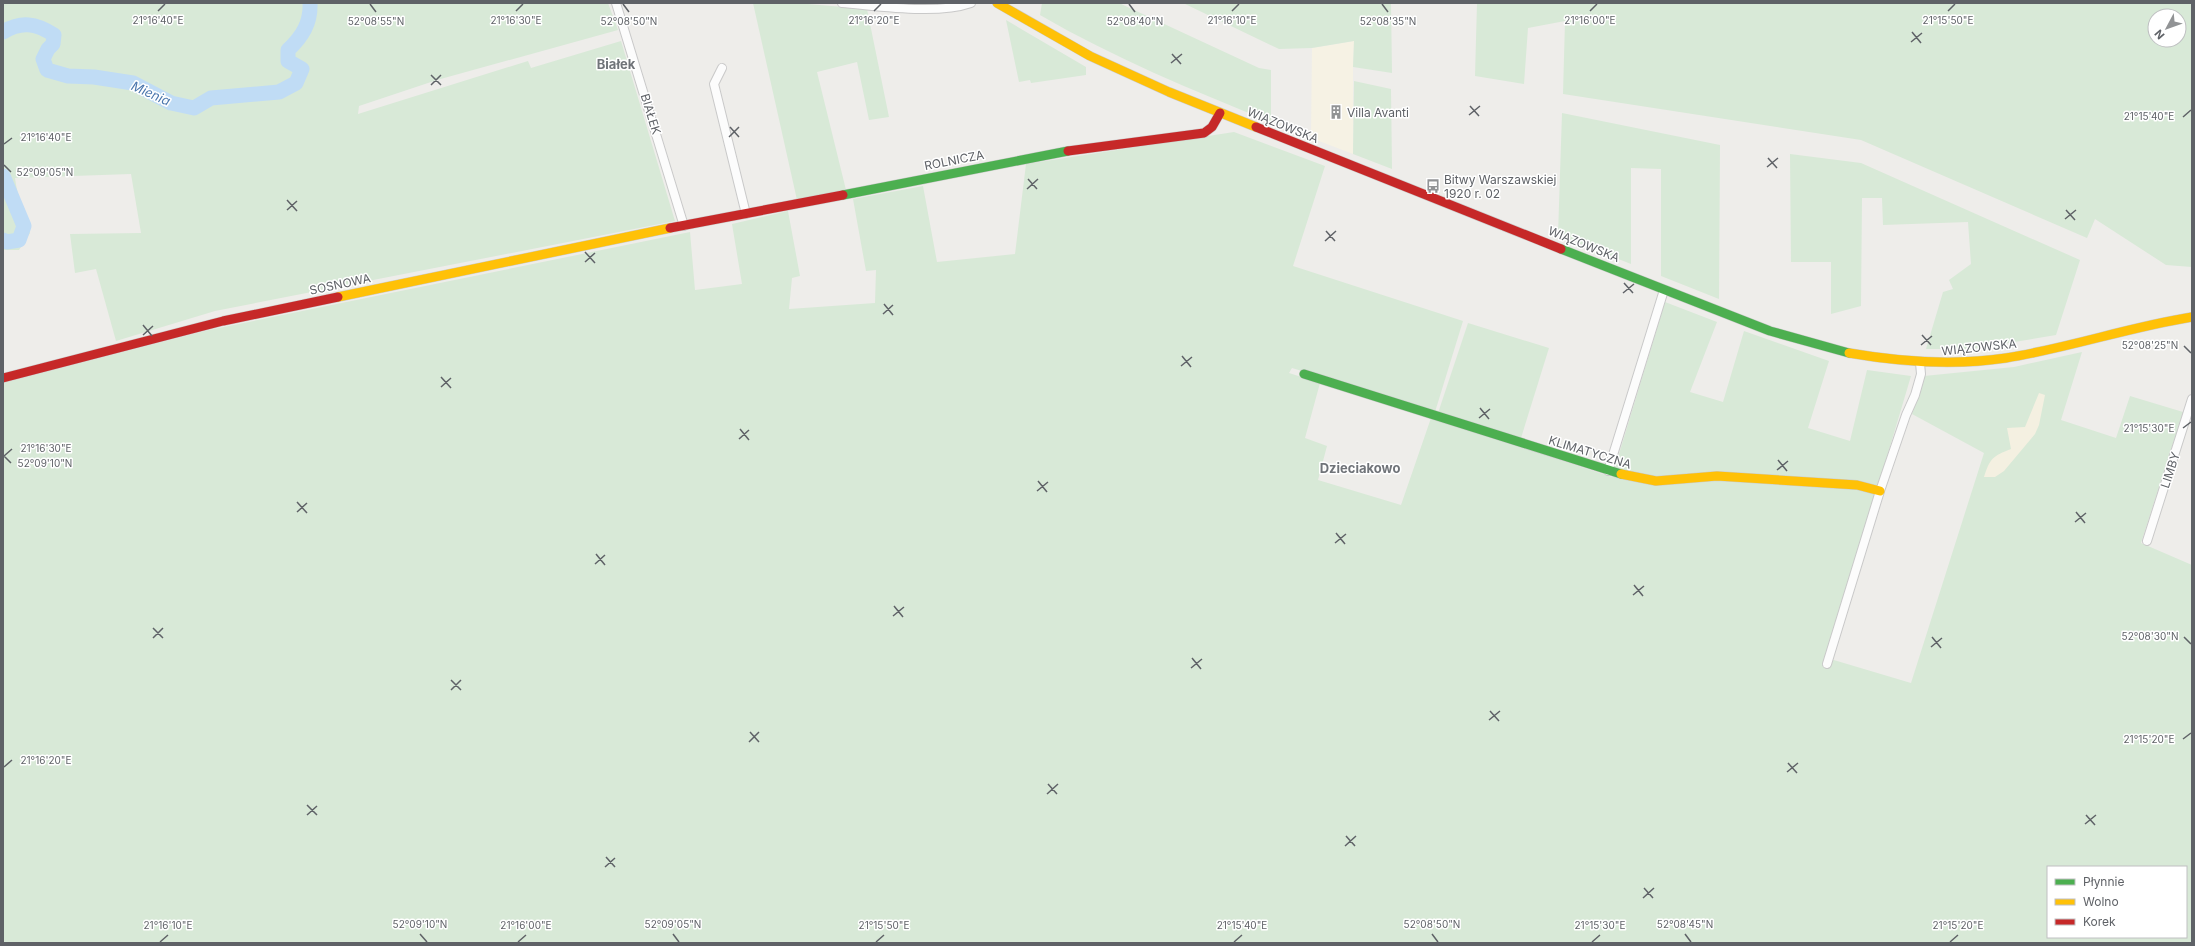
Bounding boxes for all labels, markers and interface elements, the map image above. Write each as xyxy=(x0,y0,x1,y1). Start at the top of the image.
north arrow xyxy=(2147,8,2187,48)
text: 21°16'40"E xyxy=(133,14,183,26)
text: 21°16'30"E xyxy=(490,14,542,26)
text: 21°16'20"E xyxy=(848,14,900,26)
text: 21°16'10"E xyxy=(1207,14,1257,26)
text: 21°16'00"E xyxy=(1564,14,1616,26)
text: 21°15'50"E xyxy=(1923,14,1973,26)
text: 52°08'55"N xyxy=(348,15,404,27)
text: 52°08'50"N xyxy=(601,15,657,27)
text: 52°08'40"N xyxy=(1107,15,1163,27)
text: 52°08'35"N xyxy=(1360,15,1416,27)
text: N xyxy=(2151,27,2167,42)
district label: Białek xyxy=(597,56,636,72)
water label: Mienia xyxy=(129,77,173,109)
street label: BIAŁEK xyxy=(638,92,664,136)
street label: WIĄZOWSKA xyxy=(1245,104,1321,146)
building icon: Villa Avanti xyxy=(1328,104,1344,120)
place label: Villa Avanti xyxy=(1347,105,1409,120)
text: 21°15'40"E xyxy=(2124,110,2174,122)
text: 21°16'40"E xyxy=(21,131,71,143)
street label: ROLNICZA xyxy=(923,147,985,173)
text: 52°09'05"N xyxy=(17,166,73,178)
place label: Bitwy Warszawskiej 1920 r. 02 xyxy=(1444,172,1557,201)
bus stop icon: Bitwy Warszawskiej 1920 r. 02 xyxy=(1425,178,1441,194)
street label: WIĄZOWSKA xyxy=(1546,223,1622,265)
street label: SOSNOWA xyxy=(308,270,372,298)
street label: WIĄZOWSKA xyxy=(1941,336,2017,358)
text: 52°08'25"N xyxy=(2122,339,2178,351)
text: 21°15'30"E xyxy=(2123,422,2175,434)
street label: KLIMATYCZNA xyxy=(1547,432,1633,472)
text: 21°16'30"E xyxy=(20,442,72,454)
street label: LIMBY xyxy=(2157,450,2183,490)
text: 52°09'10"N xyxy=(18,457,72,469)
district label: Dzieciakowo xyxy=(1320,460,1400,476)
text: 52°08'30"N xyxy=(2122,630,2178,642)
text: 21°15'20"E xyxy=(2124,733,2174,745)
text: 21°16'20"E xyxy=(20,754,72,766)
legend xyxy=(2047,866,2187,938)
text: Płynnie xyxy=(2083,874,2124,889)
text: Wolno xyxy=(2083,894,2119,909)
text: Korek xyxy=(2083,914,2116,929)
text: 52°09'10"N xyxy=(393,918,447,930)
text: 52°09'05"N xyxy=(645,918,701,930)
text: 52°08'50"N xyxy=(1404,918,1460,930)
text: 52°08'45"N xyxy=(1657,918,1713,930)
text: 21°16'10"E xyxy=(143,919,193,931)
text: 21°16'00"E xyxy=(500,919,552,931)
text: 21°15'50"E xyxy=(859,919,909,931)
text: 21°15'40"E xyxy=(1217,919,1267,931)
text: 21°15'30"E xyxy=(1574,919,1626,931)
text: 21°15'20"E xyxy=(1933,919,1983,931)

